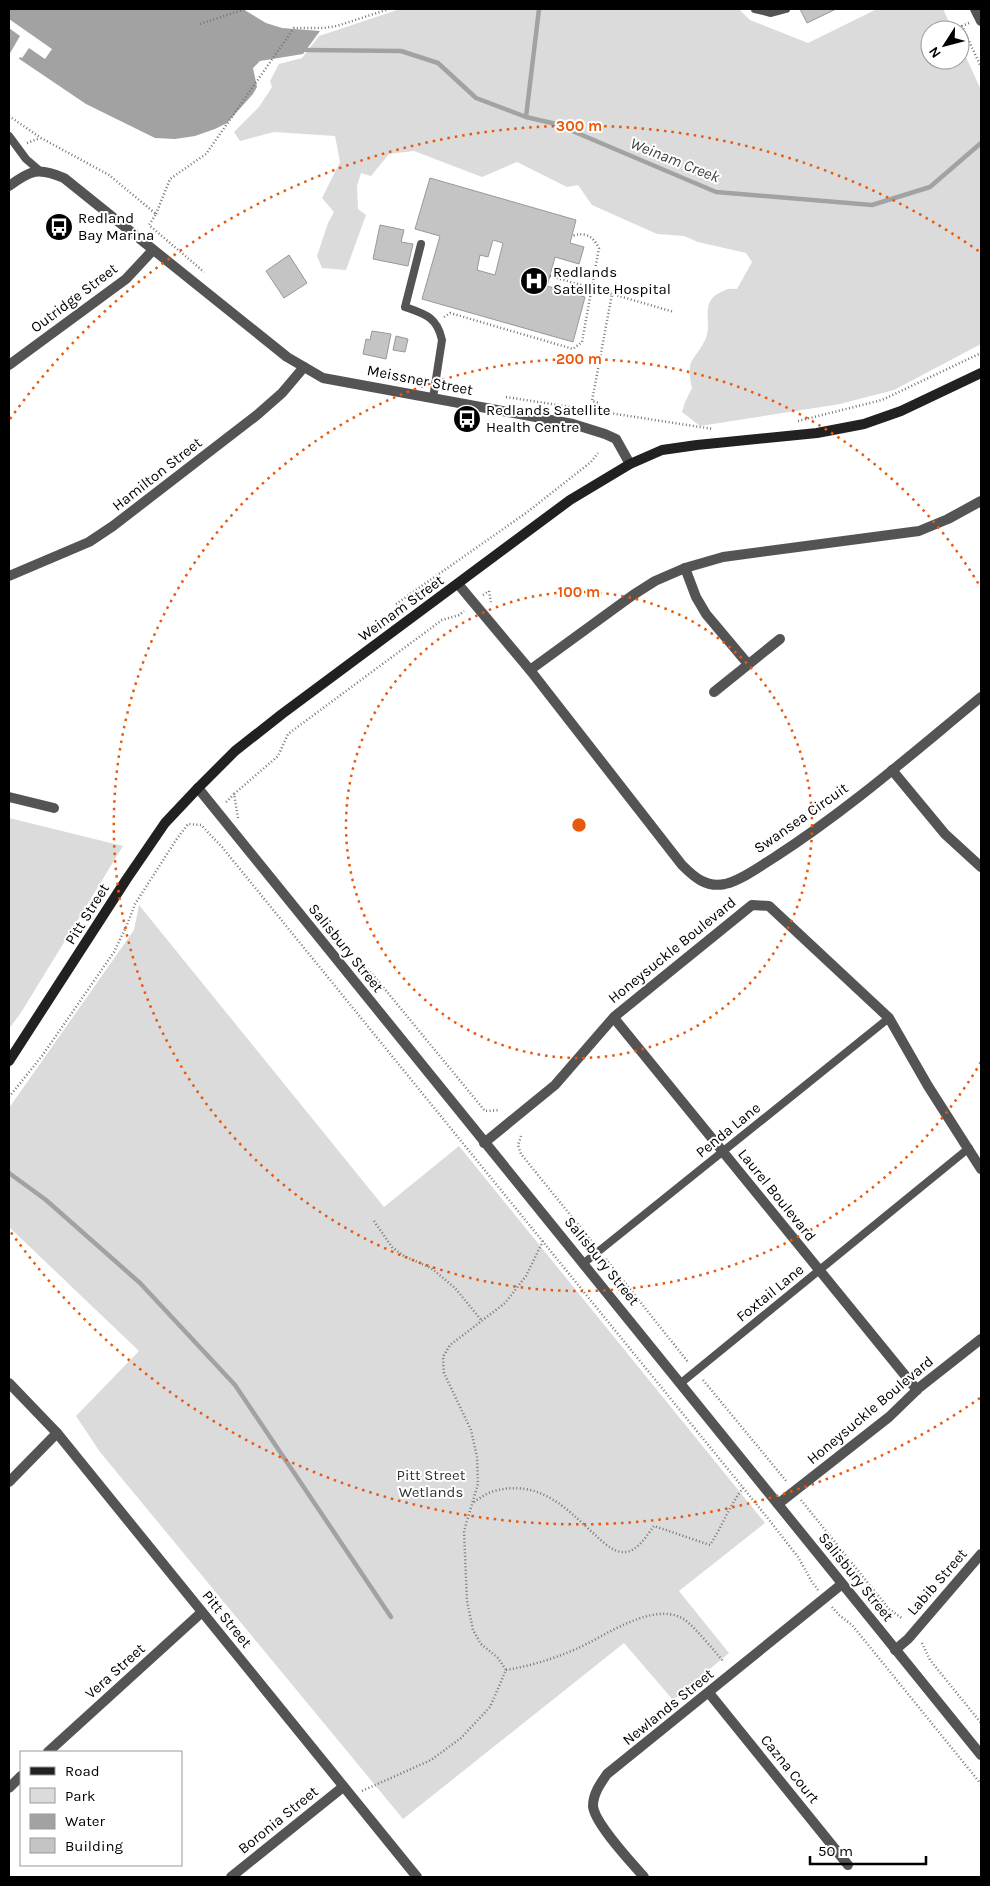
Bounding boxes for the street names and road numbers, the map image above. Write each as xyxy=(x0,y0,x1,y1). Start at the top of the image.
street label: Outridge Street xyxy=(27,259,121,337)
street label: Meissner Street xyxy=(365,361,475,399)
street label: Hamilton Street xyxy=(109,433,206,515)
street label: Weinam Street xyxy=(355,571,448,645)
street label: Swansea Circuit xyxy=(751,779,852,857)
street label: Pitt Street xyxy=(61,880,113,948)
street label: Honeysuckle Boulevard xyxy=(604,893,740,1007)
street label: Salisbury Street xyxy=(305,900,388,996)
street label: Penda Lane xyxy=(692,1099,764,1161)
street label: Laurel Boulevard xyxy=(734,1145,820,1245)
street label: Salisbury Street xyxy=(561,1213,644,1309)
street label: Foxtail Lane xyxy=(733,1260,807,1326)
street label: Honeysuckle Boulevard xyxy=(803,1352,937,1468)
street label: Salisbury Street xyxy=(815,1529,898,1625)
street label: Labib Street xyxy=(903,1545,971,1619)
street label: Pitt Street xyxy=(198,1587,256,1652)
street label: Vera Street xyxy=(81,1639,149,1702)
street label: Newlands Street xyxy=(619,1665,717,1749)
street label: Cazna Court xyxy=(757,1731,823,1807)
street label: Boronia Street xyxy=(234,1782,322,1858)

